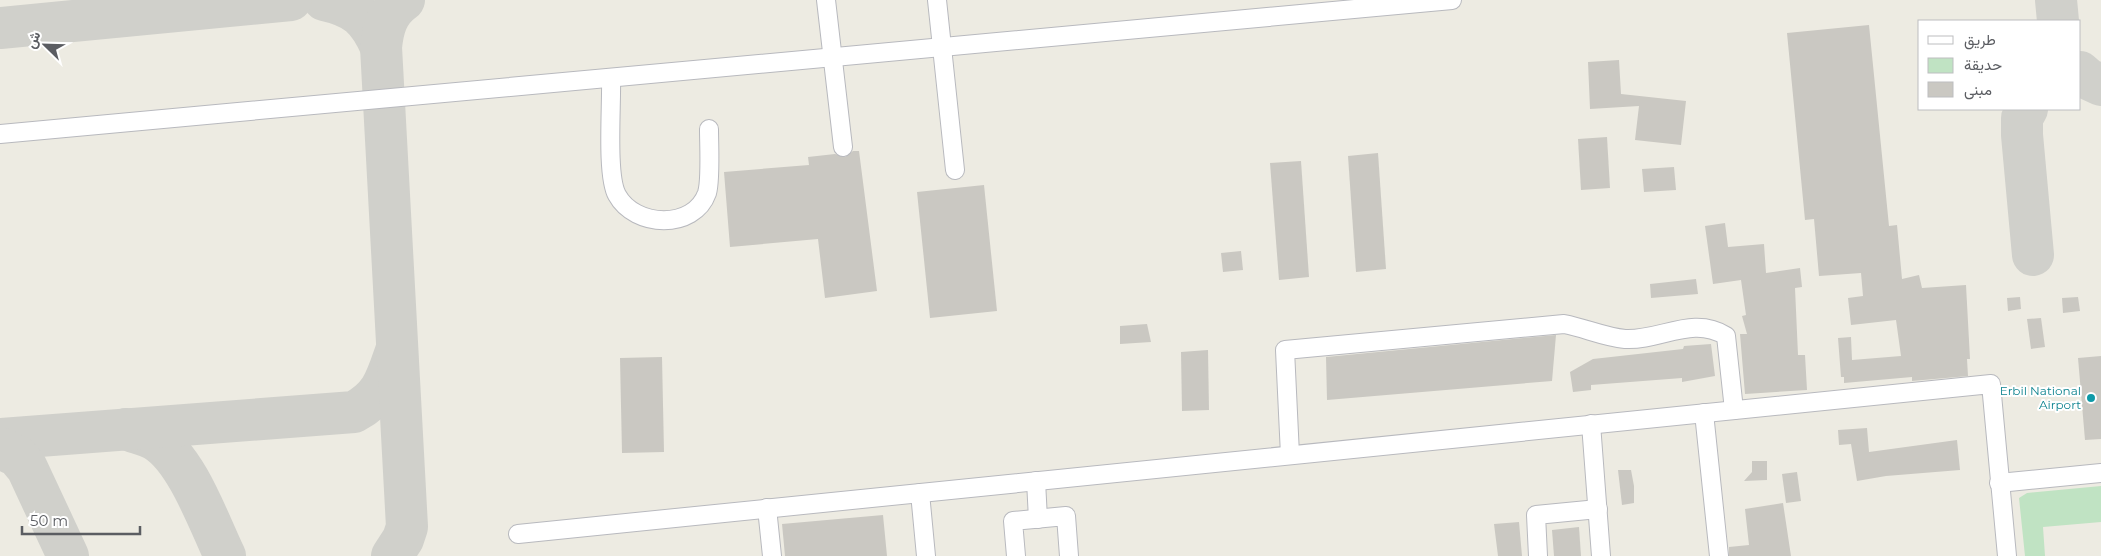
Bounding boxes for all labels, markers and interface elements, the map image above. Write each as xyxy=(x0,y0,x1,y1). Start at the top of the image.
north arrow xyxy=(20,20,70,70)
legend xyxy=(1918,20,2081,110)
text: ش xyxy=(21,29,45,51)
text: طريق xyxy=(1964,30,1996,50)
text: حديقة xyxy=(1964,55,2002,74)
text: مبنى xyxy=(1964,80,1992,100)
place label: Erbil National Airport xyxy=(2000,383,2081,412)
marker: Erbil National Airport xyxy=(2085,392,2097,404)
scale bar xyxy=(22,504,140,536)
text: 50 m xyxy=(30,511,68,530)

